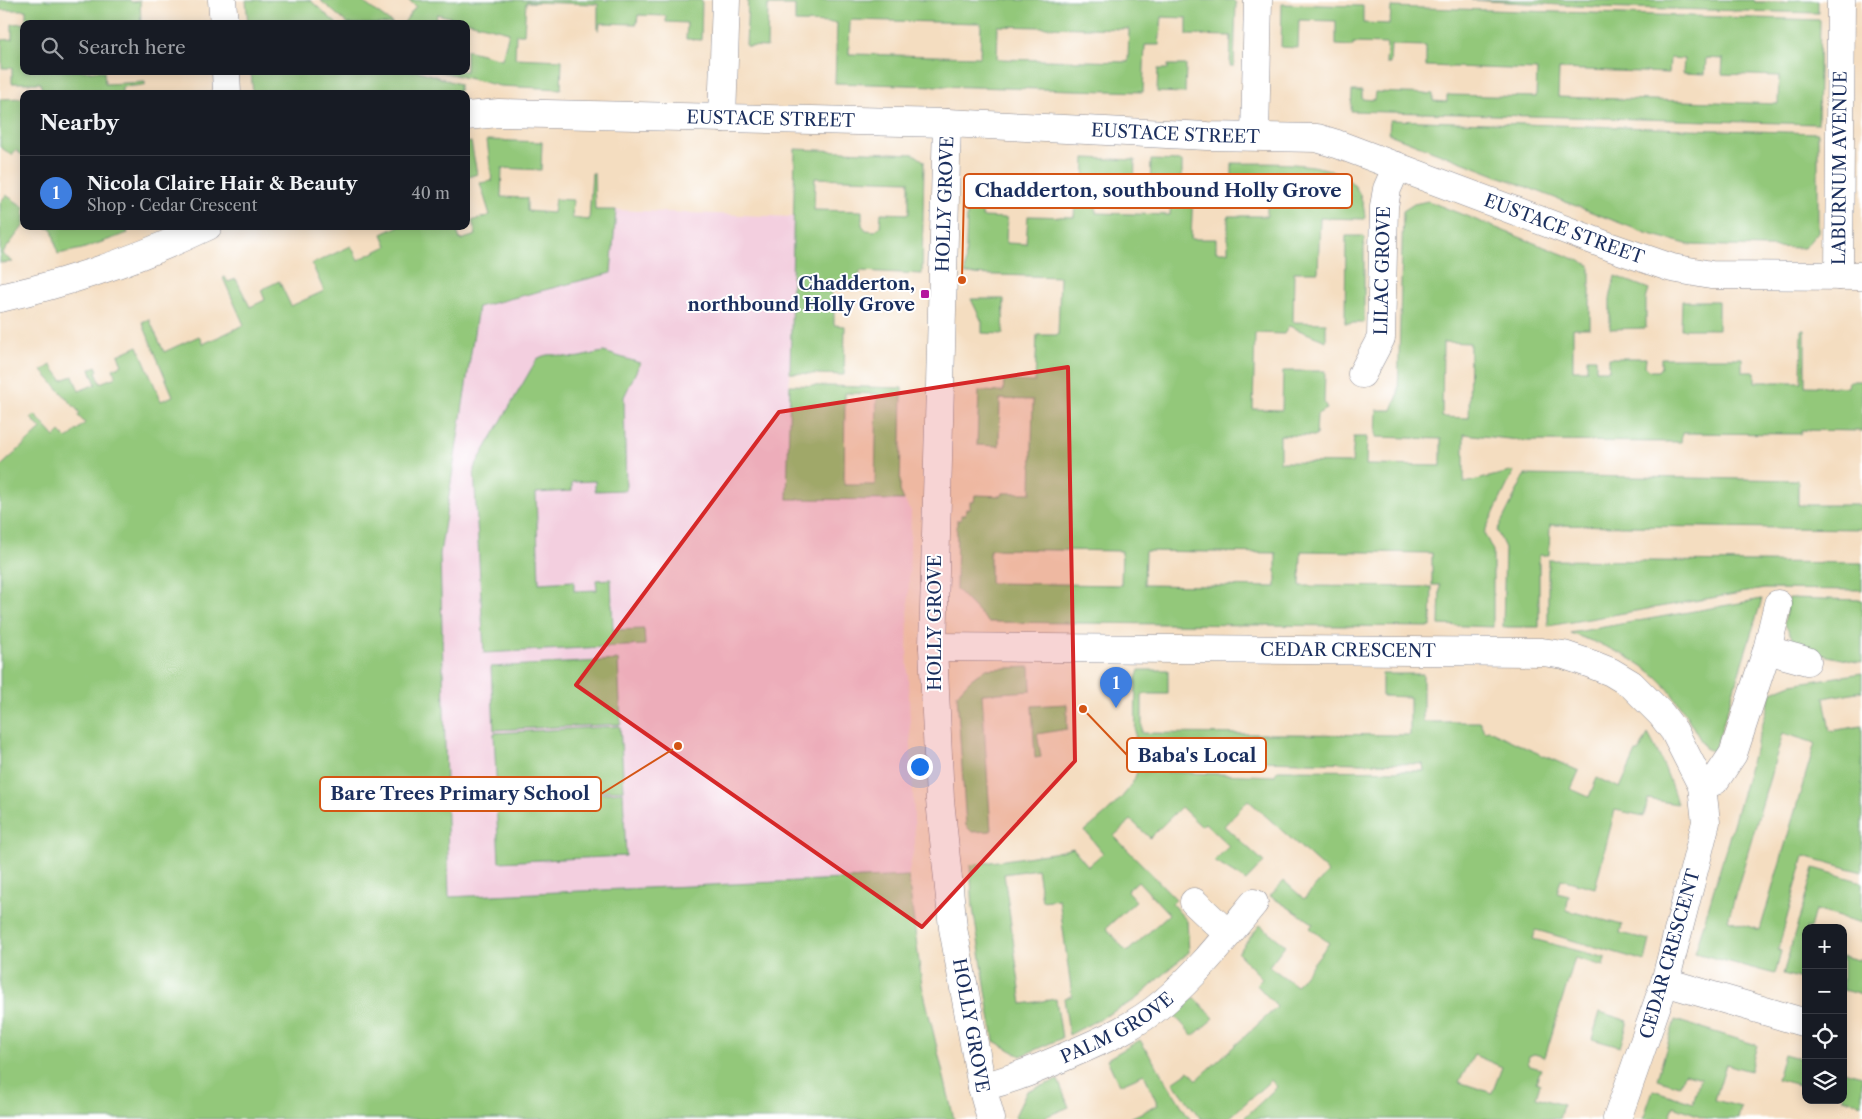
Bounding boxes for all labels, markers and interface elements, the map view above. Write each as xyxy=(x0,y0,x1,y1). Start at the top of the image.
search box xyxy=(20,20,470,75)
icon: search xyxy=(38,34,66,62)
text: Search here xyxy=(78,36,186,59)
street label: LABURNUM AVENUE xyxy=(1828,71,1851,265)
street label: EUSTACE STREET xyxy=(686,106,856,132)
text: Nearby xyxy=(40,110,119,135)
street label: EUSTACE STREET xyxy=(1091,119,1261,148)
street label: HOLLY GROVE xyxy=(932,136,958,272)
text: Nicola Claire Hair & Beauty xyxy=(87,172,357,195)
callout: Chadderton, southbound Holly Grove xyxy=(964,174,1352,208)
text: Chadderton, southbound Holly Grove xyxy=(974,179,1342,202)
text: 1 xyxy=(52,183,60,203)
text: 40 m xyxy=(411,183,450,203)
street label: EUSTACE STREET xyxy=(1481,189,1647,269)
text: Shop · Cedar Crescent xyxy=(87,195,257,215)
street label: LILAC GROVE xyxy=(1370,206,1395,336)
place label: Chadderton, northbound Holly Grove xyxy=(688,273,915,316)
marker: Chadderton, northbound Holly Grove xyxy=(919,288,931,300)
street label: HOLLY GROVE xyxy=(924,555,946,691)
street label: CEDAR CRESCENT xyxy=(1260,639,1437,662)
pin: 1 xyxy=(1100,667,1132,708)
callout: Baba's Local xyxy=(1127,738,1266,772)
text: Baba's Local xyxy=(1137,744,1257,767)
your location xyxy=(907,754,933,780)
callout: Bare Trees Primary School xyxy=(320,777,601,811)
text: Bare Trees Primary School xyxy=(330,782,590,805)
street label: CEDAR CRESCENT xyxy=(1635,866,1705,1041)
map controls xyxy=(1802,924,1847,1104)
button: + xyxy=(1802,924,1847,969)
street label: HOLLY GROVE xyxy=(948,956,994,1094)
button: − xyxy=(1802,969,1847,1014)
street label: PALM GROVE xyxy=(1057,988,1178,1068)
button: locate xyxy=(1802,1014,1847,1059)
button: layers xyxy=(1802,1059,1847,1104)

